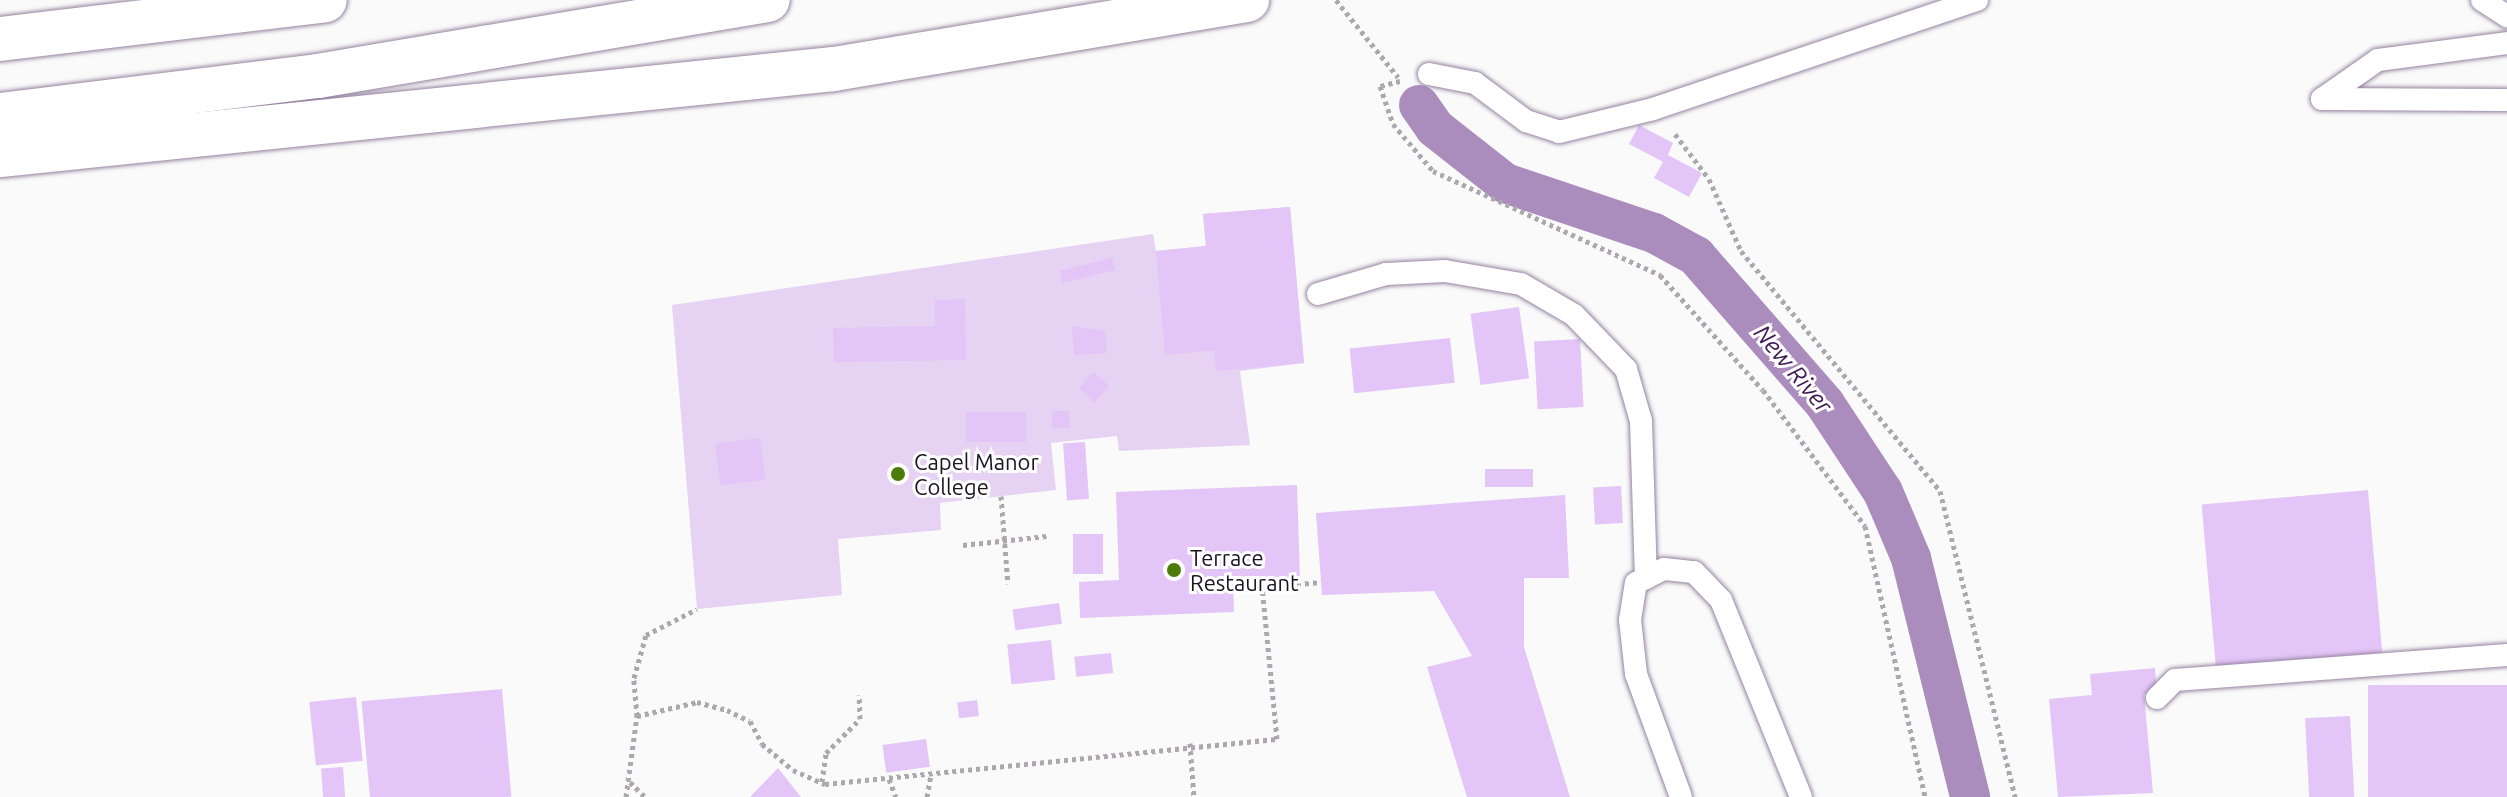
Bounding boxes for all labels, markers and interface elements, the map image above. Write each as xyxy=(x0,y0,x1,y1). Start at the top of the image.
water label: New River xyxy=(1748,319,1838,419)
place label: Capel Manor College xyxy=(914,448,1039,500)
marker: Capel Manor College xyxy=(889,465,907,483)
place label: Terrace Restaurant xyxy=(1190,544,1299,596)
marker: Terrace Restaurant xyxy=(1165,561,1183,579)

